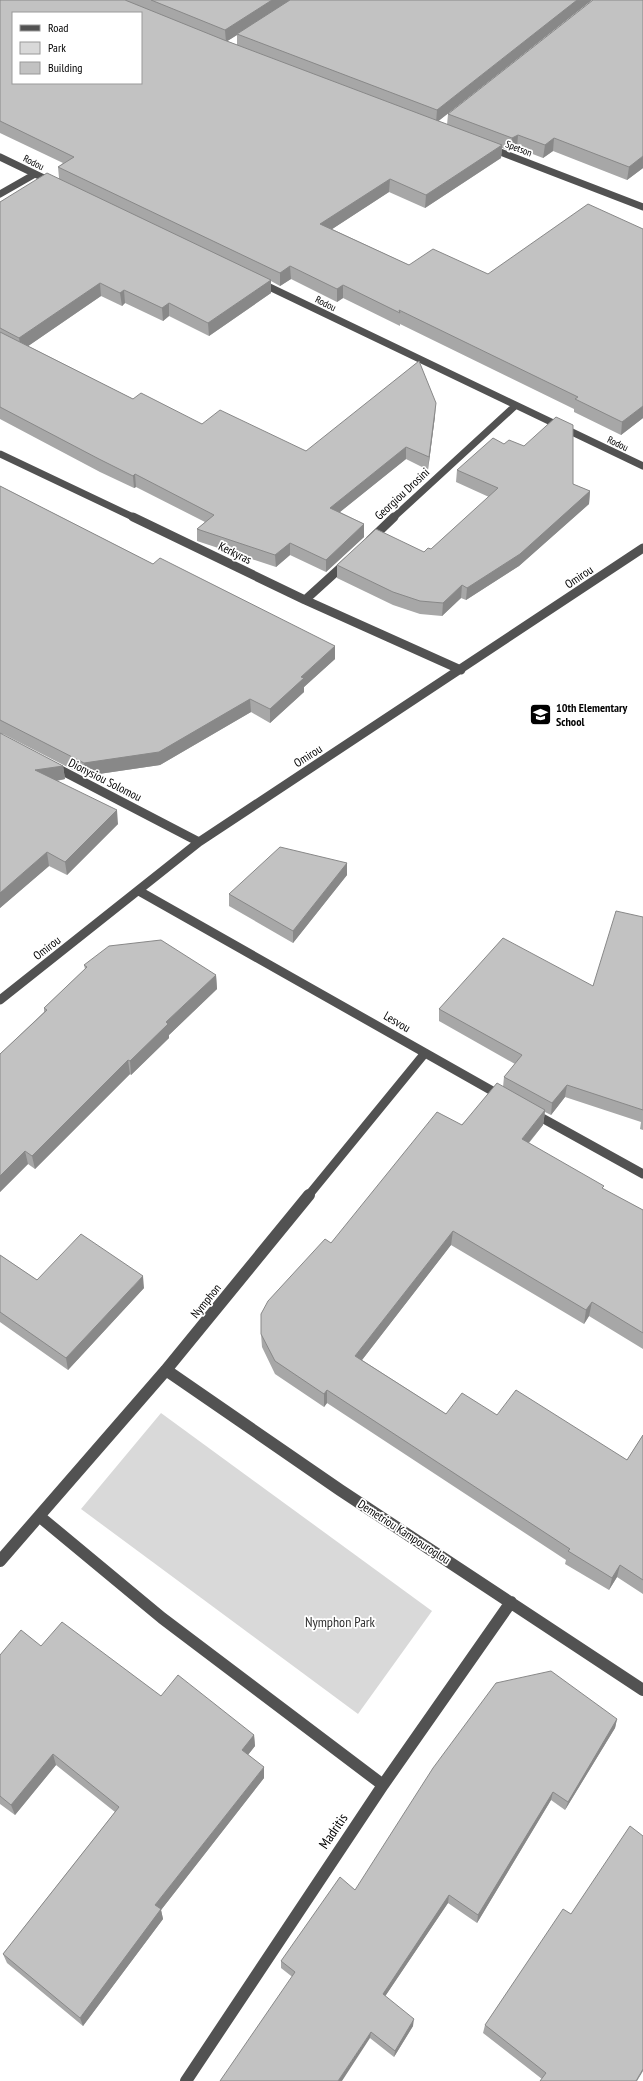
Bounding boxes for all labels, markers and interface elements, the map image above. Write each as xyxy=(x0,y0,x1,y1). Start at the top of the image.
legend xyxy=(12,12,142,84)
text: Road xyxy=(48,20,68,35)
text: Park xyxy=(48,40,66,55)
text: Building xyxy=(48,60,83,75)
street label: Spetson xyxy=(504,137,534,159)
street label: Rodou xyxy=(21,152,46,173)
street label: Rodou xyxy=(313,293,338,314)
street label: Rodou xyxy=(605,433,630,454)
street label: Georgiou Drosini xyxy=(371,465,432,523)
street label: Kerkyras xyxy=(216,538,254,567)
street label: Omirou xyxy=(562,562,596,591)
place label: 10th Elementary School xyxy=(556,700,627,729)
school or university icon: 10th Elementary School xyxy=(528,702,554,728)
street label: Omirou xyxy=(291,741,325,770)
street label: Dionysiou Solomou xyxy=(66,755,144,804)
street label: Omirou xyxy=(30,932,63,963)
street label: Lesvou xyxy=(381,1008,413,1035)
street label: Nymphon xyxy=(187,1281,224,1321)
street label: Demetriou Kampouroglou xyxy=(355,1496,453,1567)
park label: Nymphon Park xyxy=(305,1613,376,1631)
street label: Madritis xyxy=(315,1810,352,1852)

